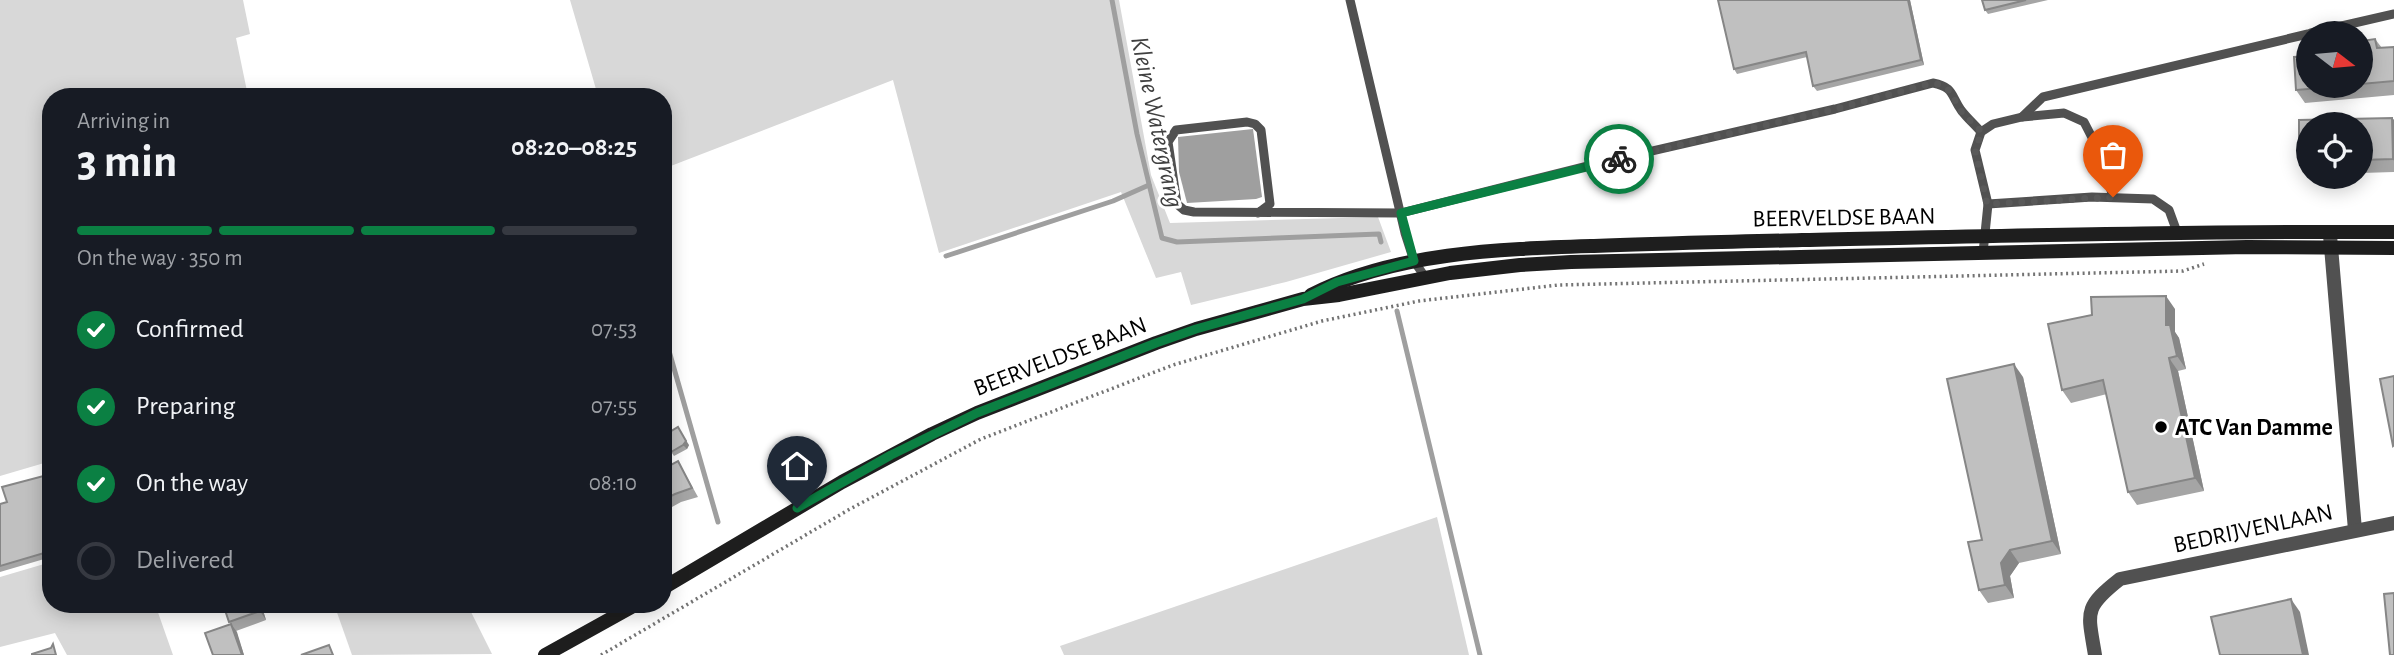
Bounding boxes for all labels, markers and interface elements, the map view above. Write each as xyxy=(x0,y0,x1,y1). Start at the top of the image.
north arrow xyxy=(2296,21,2373,98)
map controls xyxy=(2296,21,2373,189)
water label: Kleine Watergrang xyxy=(1126,34,1188,210)
text: Arriving in xyxy=(77,110,170,133)
button: locate xyxy=(2296,112,2373,189)
courier xyxy=(1584,124,1654,194)
pin xyxy=(2083,125,2143,197)
text: 08:20–08:25 xyxy=(511,134,637,160)
icon: bag xyxy=(2094,136,2132,174)
text: 3 min xyxy=(77,139,177,185)
icon: bike xyxy=(1600,140,1638,178)
street label: BEERVELDSE BAAN xyxy=(1752,204,1936,232)
text: On the way · 350 m xyxy=(77,247,243,270)
icon: check xyxy=(77,311,115,349)
street label: BEERVELDSE BAAN xyxy=(971,313,1150,401)
text: Confirmed xyxy=(136,316,244,342)
text: 07:53 xyxy=(591,318,637,341)
icon: check xyxy=(77,388,115,426)
text: Preparing xyxy=(136,393,235,419)
text: 07:55 xyxy=(591,395,637,418)
place label: ATC Van Damme xyxy=(2175,416,2333,440)
marker: ATC Van Damme xyxy=(2153,419,2169,435)
pin xyxy=(767,436,827,508)
icon: home xyxy=(778,447,816,485)
icon: check xyxy=(77,465,115,503)
text: On the way xyxy=(136,470,248,496)
text: 08:10 xyxy=(589,472,637,495)
street label: BEDRIJVENLAAN xyxy=(2171,500,2335,558)
text: Delivered xyxy=(136,547,234,573)

